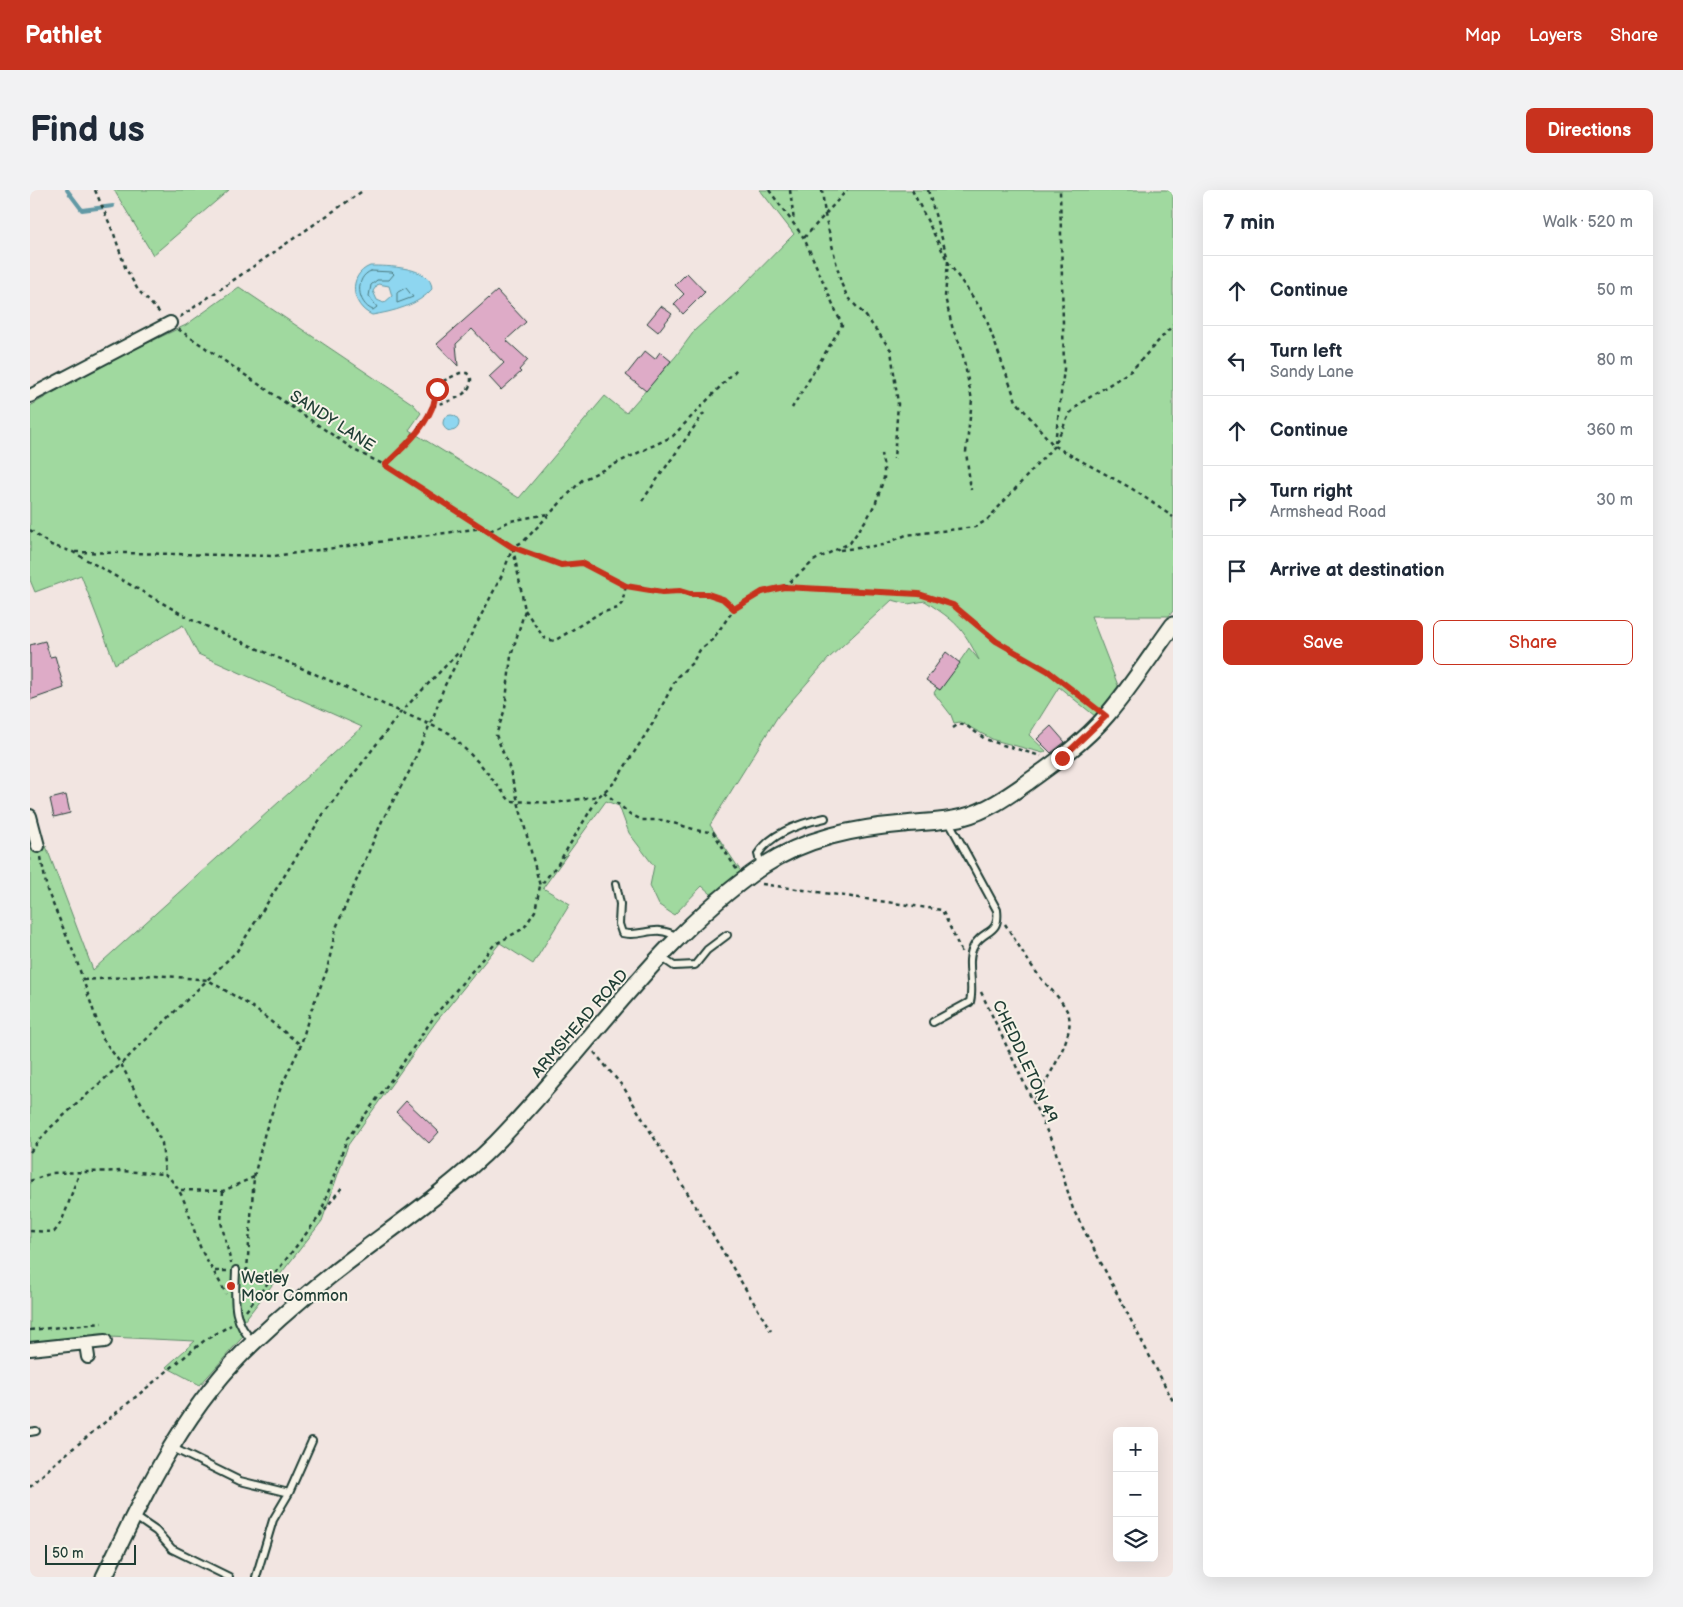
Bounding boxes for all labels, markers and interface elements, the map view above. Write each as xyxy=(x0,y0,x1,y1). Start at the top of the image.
text: Pathlet xyxy=(25,21,102,50)
text: Map xyxy=(1465,25,1501,46)
text: Layers xyxy=(1529,25,1582,46)
text: Share xyxy=(1610,25,1658,46)
button: Directions xyxy=(1526,108,1653,153)
text: Find us xyxy=(30,109,145,152)
text: 7 min xyxy=(1223,210,1275,235)
text: Walk · 520 m xyxy=(1543,213,1633,232)
icon: ahead xyxy=(1223,277,1251,305)
text: Continue xyxy=(1270,279,1348,302)
text: 50 m xyxy=(1597,281,1633,300)
text: Turn left xyxy=(1270,340,1342,363)
icon: left xyxy=(1223,347,1251,375)
text: 80 m xyxy=(1597,351,1633,370)
text: Sandy Lane xyxy=(1270,363,1354,382)
route start xyxy=(426,378,449,401)
street label: SANDY LANE xyxy=(286,387,378,456)
icon: ahead xyxy=(1223,417,1251,445)
text: Continue xyxy=(1270,419,1348,442)
text: 360 m xyxy=(1586,421,1633,440)
text: Turn right xyxy=(1270,480,1353,503)
icon: right xyxy=(1223,487,1251,515)
text: 30 m xyxy=(1596,491,1633,510)
text: Armshead Road xyxy=(1270,503,1386,522)
icon: arrive xyxy=(1223,557,1251,585)
text: Arrive at destination xyxy=(1270,559,1445,582)
button: Save xyxy=(1223,620,1423,665)
button: Share xyxy=(1433,620,1633,665)
route end xyxy=(1051,747,1074,770)
street label: ARMSHEAD ROAD xyxy=(528,966,632,1082)
street label: CHEDDLETON 49 xyxy=(988,997,1061,1126)
place label: Wetley Moor Common xyxy=(241,1269,348,1306)
marker: Wetley Moor Common xyxy=(225,1280,237,1292)
map controls xyxy=(1113,1427,1158,1562)
button: + xyxy=(1113,1427,1158,1472)
button: − xyxy=(1113,1472,1158,1517)
button: layers xyxy=(1113,1517,1158,1562)
scale bar xyxy=(45,1542,136,1565)
text: 50 m xyxy=(52,1545,84,1562)

